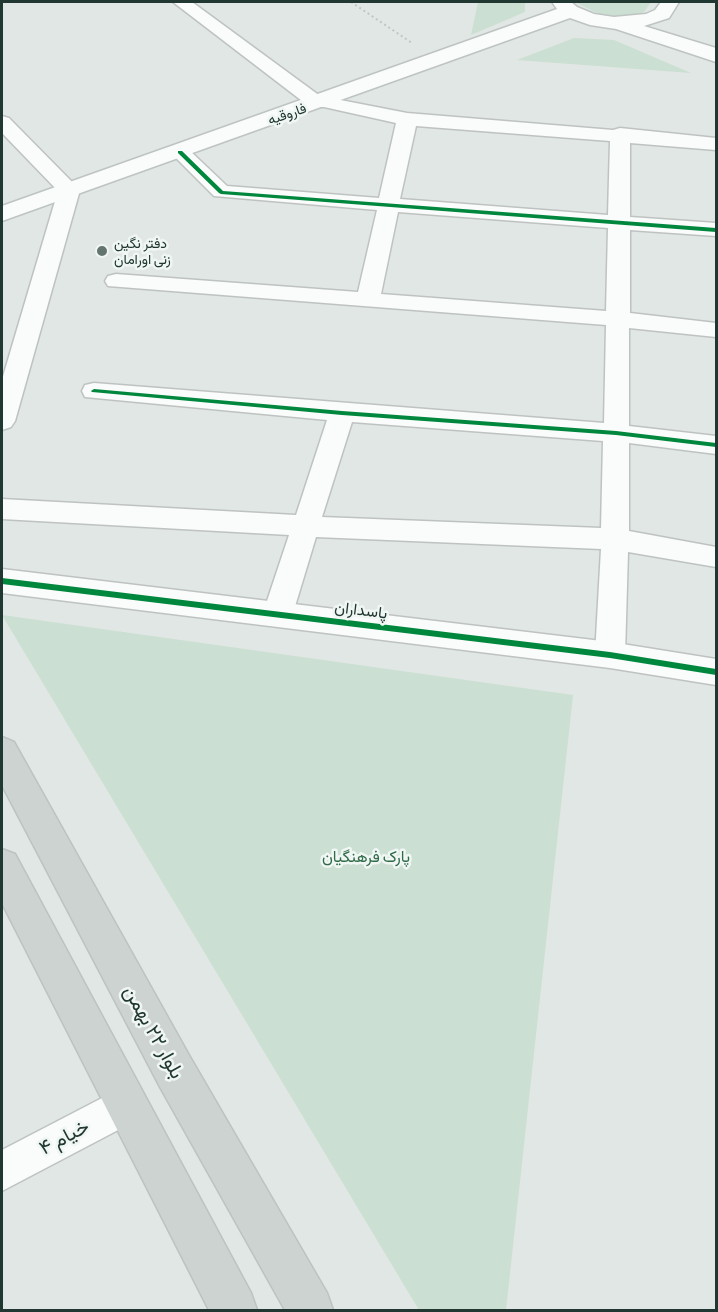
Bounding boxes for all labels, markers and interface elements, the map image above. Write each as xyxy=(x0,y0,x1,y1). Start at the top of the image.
street label: فاروقیه xyxy=(266,100,308,128)
place label: دفتر نگین زنی اورامان xyxy=(114,235,171,268)
marker: دفتر نگین زنی اورامان xyxy=(95,244,109,258)
street label: پاسداران xyxy=(334,597,388,623)
park label: پارک فرهنگیان xyxy=(322,847,410,867)
street label: بلوار ۲۲ بهمن xyxy=(119,981,189,1083)
street label: خیام ۴ xyxy=(35,1114,93,1160)

